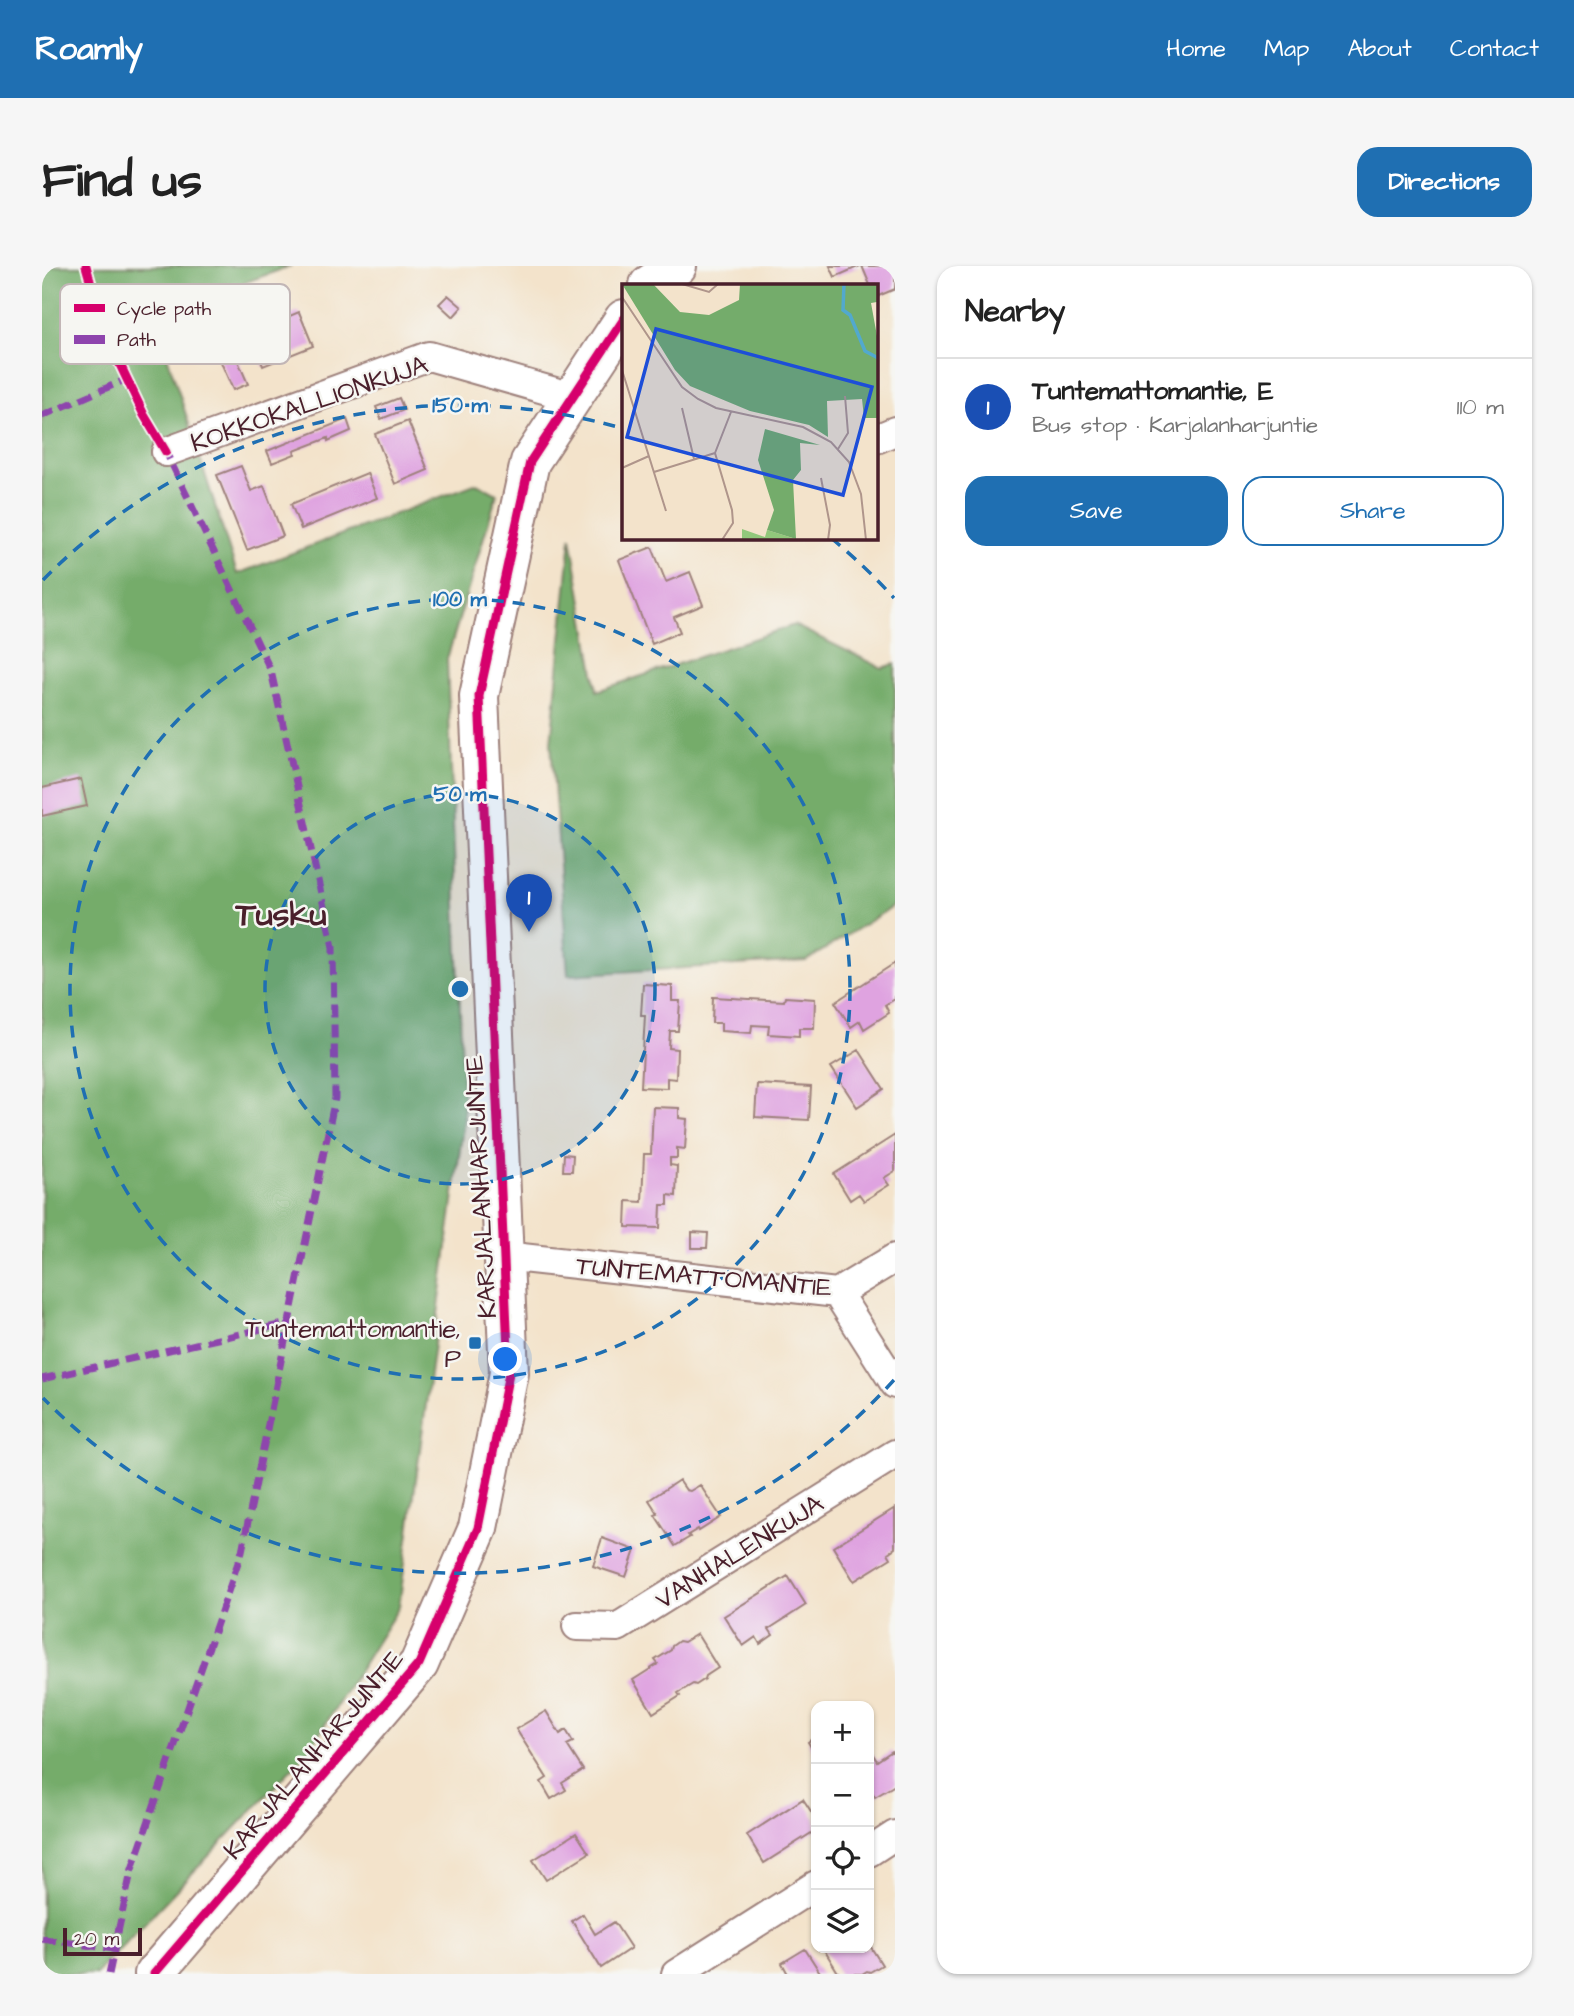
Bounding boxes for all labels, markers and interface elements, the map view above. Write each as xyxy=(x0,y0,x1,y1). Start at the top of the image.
text: Roamly xyxy=(35,26,143,72)
text: Home xyxy=(1166,32,1226,66)
text: Map xyxy=(1264,32,1309,66)
text: About xyxy=(1347,32,1412,66)
text: Contact xyxy=(1450,32,1539,66)
button: Directions xyxy=(1357,147,1532,217)
text: Find us xyxy=(42,148,202,216)
legend xyxy=(60,284,290,364)
inset map xyxy=(622,284,878,539)
text: Nearby xyxy=(965,291,1065,333)
text: Cycle path xyxy=(117,296,212,324)
text: Path xyxy=(117,327,156,354)
street label: KOKKOKALLIONKUJA xyxy=(186,346,433,461)
text: Tuntemattomantie, E xyxy=(1032,373,1274,409)
text: 150 m xyxy=(432,391,488,420)
text: 1 xyxy=(987,391,989,423)
text: 110 m xyxy=(1456,391,1504,423)
text: Bus stop · Karjalanharjuntie xyxy=(1032,409,1318,441)
button: Save xyxy=(965,476,1228,546)
button: Share xyxy=(1242,476,1504,546)
text: 100 m xyxy=(433,585,488,614)
text: 50 m xyxy=(434,780,487,809)
pin: 1 xyxy=(506,874,552,932)
district label: Tusku xyxy=(235,892,327,938)
centre of rings xyxy=(448,977,472,1001)
street label: KARJALANHARJUNTIE xyxy=(456,1054,506,1319)
street label: TUNTEMATTOMANTIE xyxy=(575,1248,833,1306)
place label: Tuntemattomantie, P xyxy=(245,1311,461,1377)
marker: Tuntemattomantie, P xyxy=(467,1335,483,1351)
your location xyxy=(488,1342,522,1376)
street label: VANHALENKUJA xyxy=(649,1486,831,1618)
street label: KARJALANHARJUNTIE xyxy=(215,1642,412,1867)
map controls xyxy=(811,1701,874,1953)
button: + xyxy=(811,1701,874,1764)
button: − xyxy=(811,1764,874,1827)
button: locate xyxy=(811,1827,874,1890)
button: layers xyxy=(811,1890,874,1953)
scale bar xyxy=(63,1925,142,1957)
text: 20 m xyxy=(74,1926,119,1953)

